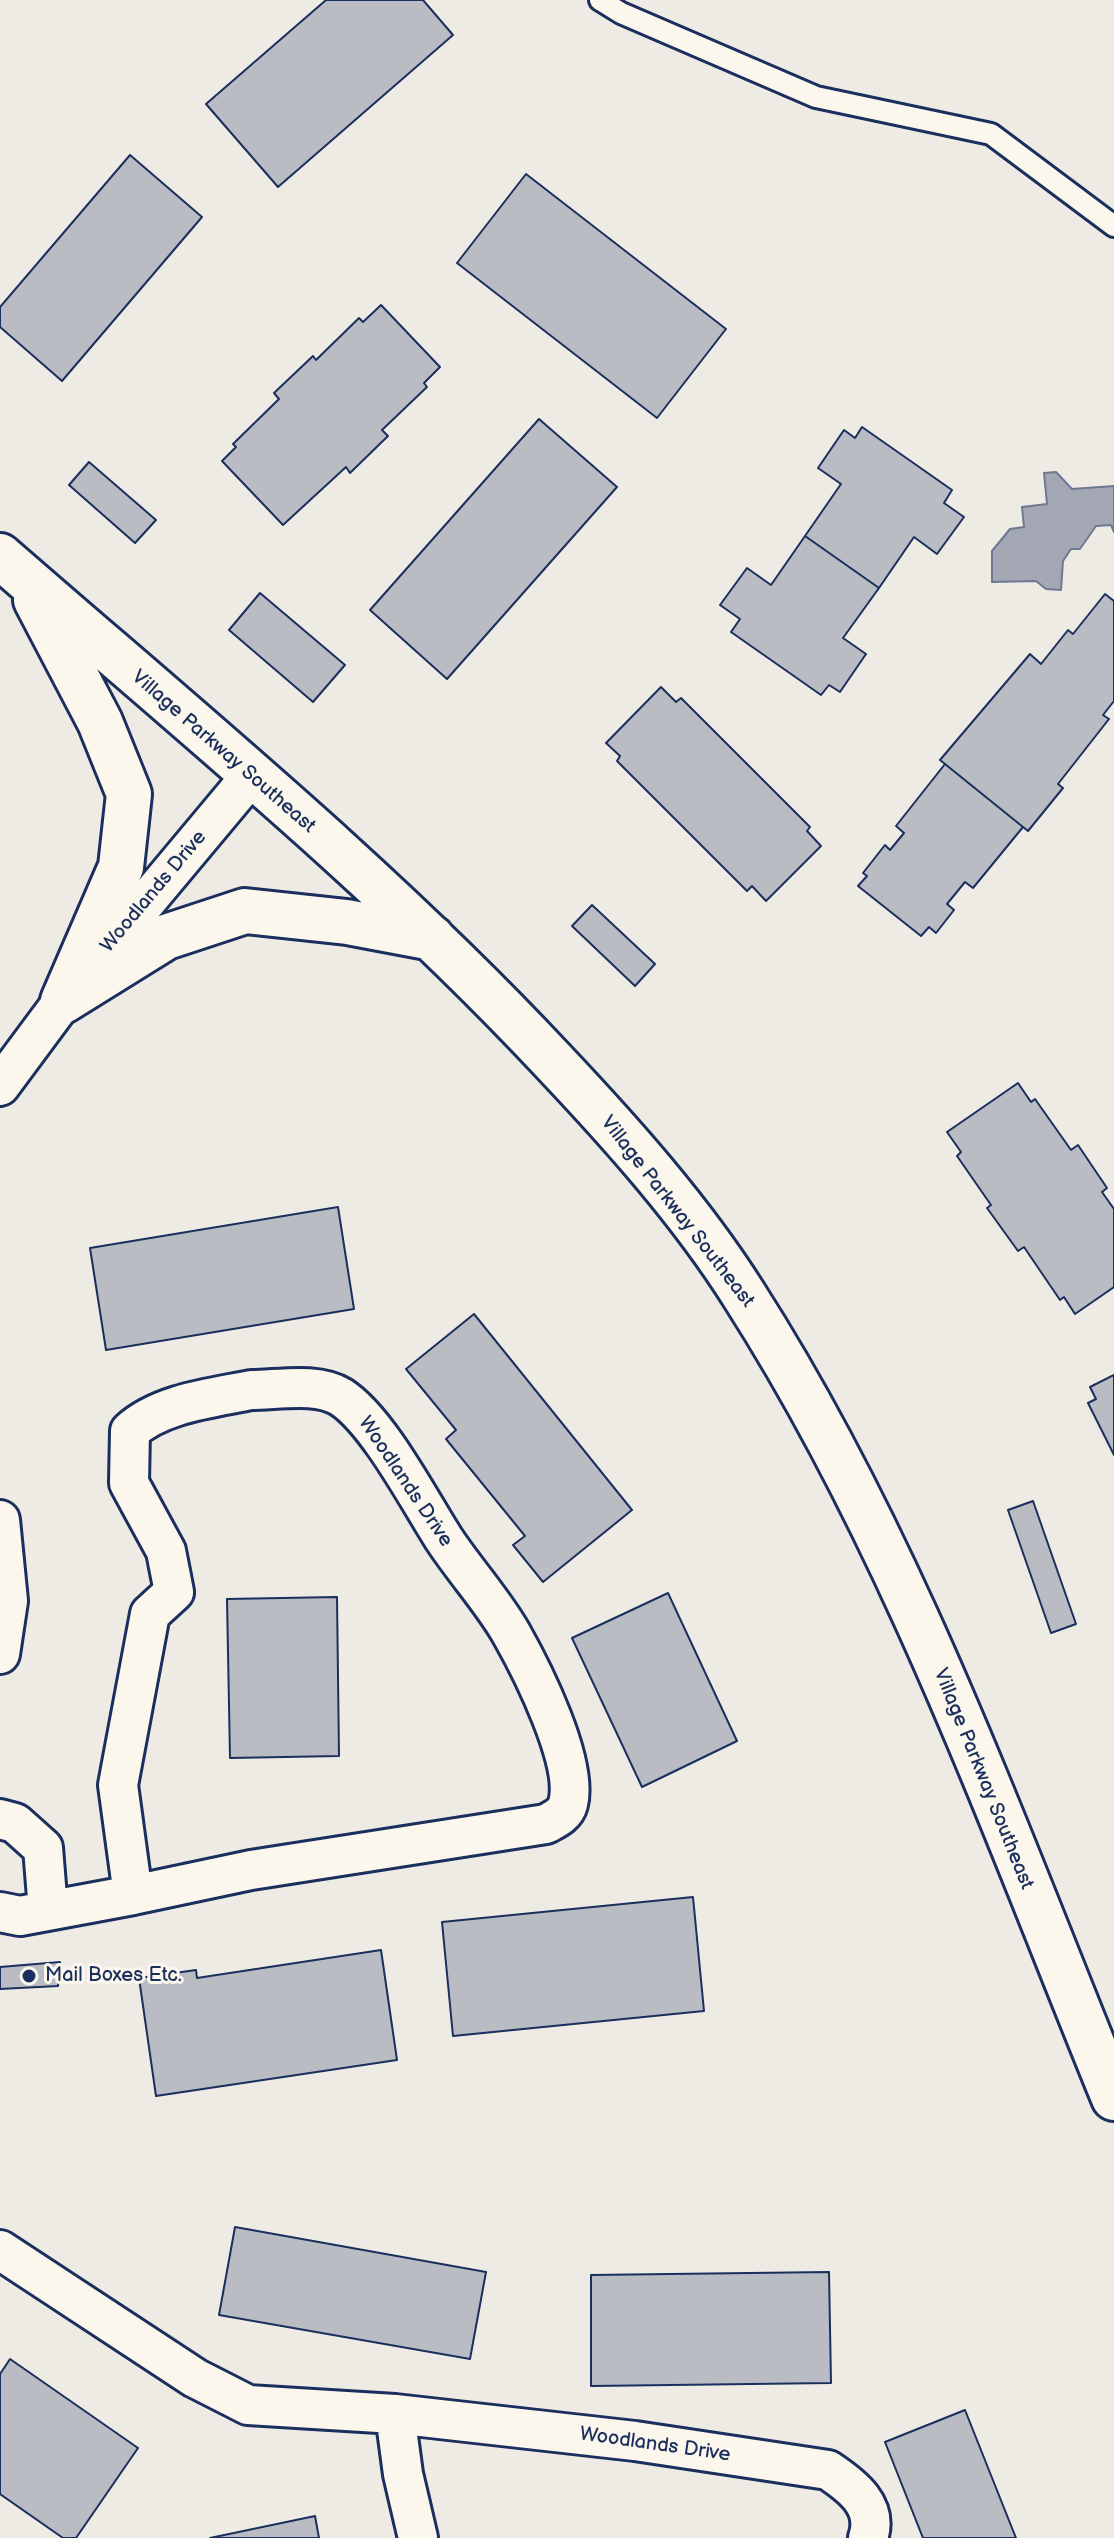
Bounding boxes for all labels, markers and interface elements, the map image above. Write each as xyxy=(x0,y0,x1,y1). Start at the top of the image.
street label: Village Parkway Southeast xyxy=(126,666,320,838)
street label: Woodlands Drive xyxy=(96,826,212,958)
street label: Village Parkway Southeast xyxy=(595,1112,759,1312)
street label: Woodlands Drive xyxy=(353,1412,457,1552)
street label: Village Parkway Southeast xyxy=(928,1665,1038,1893)
place label: Mail Boxes Etc. xyxy=(45,1964,182,1988)
marker: Mail Boxes Etc. xyxy=(20,1967,38,1985)
street label: Woodlands Drive xyxy=(578,2423,732,2467)

